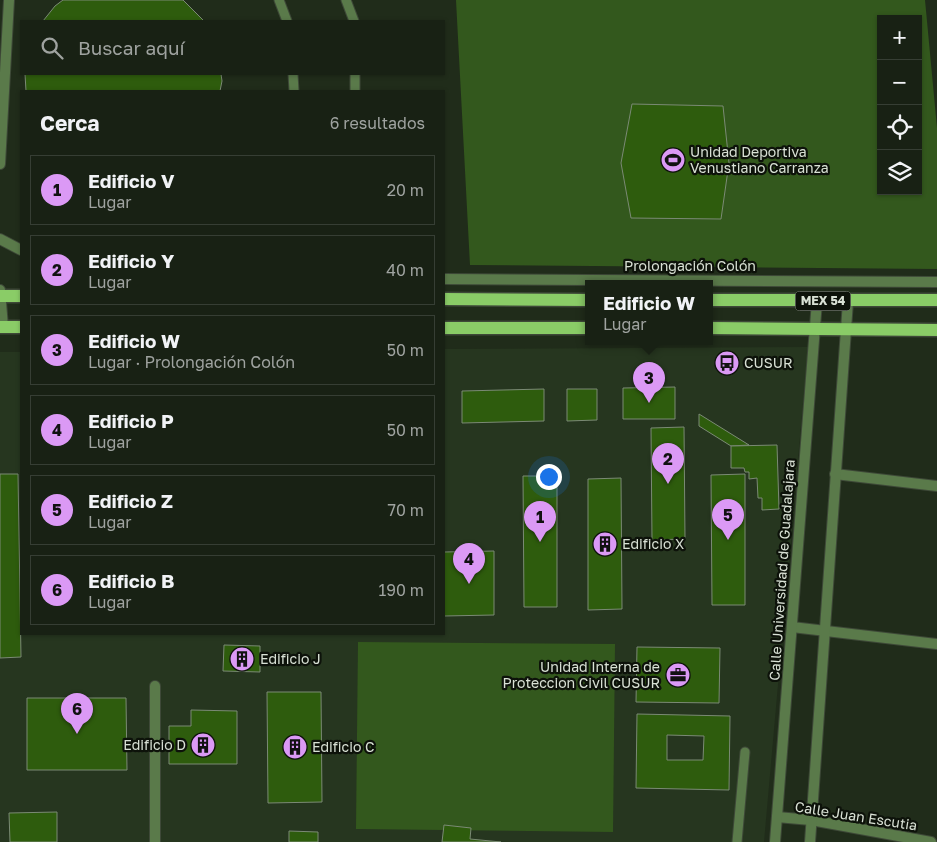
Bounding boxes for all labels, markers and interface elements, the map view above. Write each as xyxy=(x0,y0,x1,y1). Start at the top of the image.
map controls xyxy=(877,15,922,195)
button: + xyxy=(877,15,922,60)
search box xyxy=(20,20,445,75)
icon: search xyxy=(38,34,66,62)
text: Buscar aquí xyxy=(78,36,185,59)
button: − xyxy=(877,60,922,105)
button: locate xyxy=(877,105,922,150)
text: Cerca xyxy=(40,110,99,136)
text: 6 resultados xyxy=(330,113,425,133)
place label: Unidad Deportiva Venustiano Carranza xyxy=(690,143,829,176)
sports icon: Unidad Deportiva Venustiano Carranza xyxy=(660,147,686,173)
button: layers xyxy=(877,150,922,195)
text: Edificio V xyxy=(88,169,175,192)
text: 1 xyxy=(53,180,61,200)
text: 20 m xyxy=(387,180,424,200)
text: Lugar xyxy=(88,192,132,212)
text: Edificio Y xyxy=(88,249,174,272)
street label: Prolongación Colón xyxy=(624,257,756,274)
text: 2 xyxy=(52,260,62,280)
text: 40 m xyxy=(386,260,424,280)
text: Lugar xyxy=(88,272,132,292)
popup xyxy=(585,280,713,345)
text: Edificio W xyxy=(603,291,695,314)
road number: MEX 54 xyxy=(796,292,850,310)
text: Lugar xyxy=(603,314,647,334)
text: Edificio W xyxy=(88,329,180,352)
text: 3 xyxy=(52,340,62,360)
text: 50 m xyxy=(387,340,424,360)
bus stop icon: CUSUR xyxy=(714,350,740,376)
text: Lugar · Prolongación Colón xyxy=(88,352,295,372)
place label: CUSUR xyxy=(744,354,792,371)
pin: 3 xyxy=(633,362,665,403)
text: Edificio P xyxy=(88,409,174,432)
text: 4 xyxy=(52,420,62,440)
text: 50 m xyxy=(387,420,424,440)
text: Lugar xyxy=(88,432,132,452)
pin: 2 xyxy=(652,443,684,484)
street label: Calle Universidad de Guadalajara xyxy=(765,459,798,681)
your location xyxy=(536,464,562,490)
text: Edificio Z xyxy=(88,489,173,512)
pin: 5 xyxy=(712,499,744,540)
text: 5 xyxy=(52,500,62,520)
text: 70 m xyxy=(387,500,424,520)
pin: 1 xyxy=(524,501,556,542)
text: Lugar xyxy=(88,512,132,532)
building icon: Edificio X xyxy=(592,531,618,557)
place label: Edificio X xyxy=(622,535,684,552)
pin: 4 xyxy=(453,543,485,584)
text: Edificio B xyxy=(88,569,174,592)
text: 6 xyxy=(52,580,62,600)
text: 190 m xyxy=(378,580,424,600)
text: Lugar xyxy=(88,592,132,612)
building icon: Edificio J xyxy=(229,646,255,672)
place label: Edificio J xyxy=(260,650,321,667)
place label: Unidad Interna de Proteccion Civil CUSUR xyxy=(503,658,660,691)
office icon: Unidad Interna de Proteccion Civil CUSUR xyxy=(665,662,691,688)
pin: 6 xyxy=(61,693,93,734)
building icon: Edificio D xyxy=(190,732,216,758)
building icon: Edificio C xyxy=(282,734,308,760)
place label: Edificio D xyxy=(123,736,186,753)
place label: Edificio C xyxy=(312,738,374,755)
street label: Calle Juan Escutia xyxy=(794,797,918,834)

